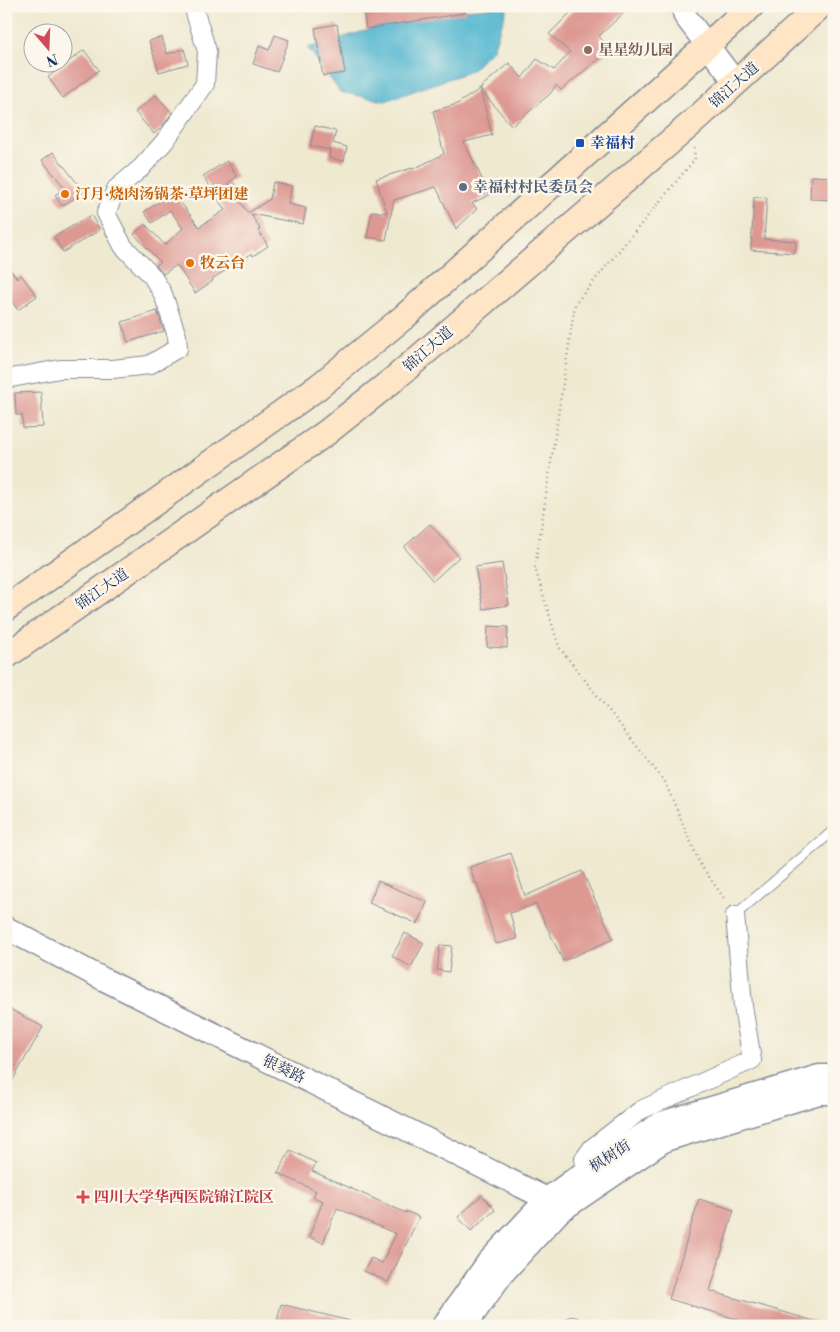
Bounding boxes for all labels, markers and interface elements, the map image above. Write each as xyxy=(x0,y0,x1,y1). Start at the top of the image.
north arrow xyxy=(22,22,72,72)
place label: 星星幼儿园 xyxy=(598,41,673,60)
marker: 星星幼儿园 xyxy=(582,44,594,56)
text: N xyxy=(44,49,60,70)
street label: 锦江大道 xyxy=(706,58,763,113)
place label: 幸福村 xyxy=(590,134,635,153)
marker: 幸福村 xyxy=(574,137,586,149)
place label: 幸福村村民委员会 xyxy=(473,178,593,197)
marker: 幸福村村民委员会 xyxy=(457,181,469,193)
place label: 汀月·烧肉汤锅茶·草坪团建 xyxy=(75,185,248,204)
marker: 汀月·烧肉汤锅茶·草坪团建 xyxy=(59,188,71,200)
place label: 牧云台 xyxy=(200,254,245,273)
marker: 牧云台 xyxy=(184,257,196,269)
street label: 锦江大道 xyxy=(399,323,457,376)
street label: 锦江大道 xyxy=(72,564,132,614)
street label: 银葵路 xyxy=(259,1051,308,1088)
street label: 枫树街 xyxy=(586,1136,634,1177)
place label: 四川大学华西医院锦江院区 xyxy=(94,1188,274,1207)
marker: 四川大学华西医院锦江院区 xyxy=(76,1190,90,1204)

